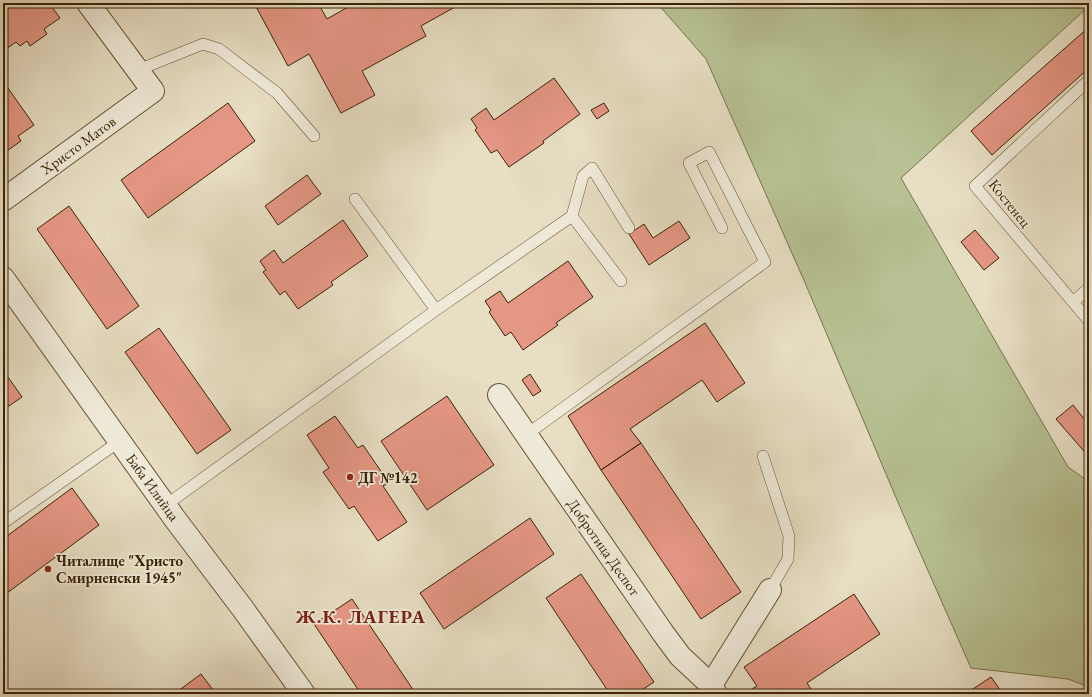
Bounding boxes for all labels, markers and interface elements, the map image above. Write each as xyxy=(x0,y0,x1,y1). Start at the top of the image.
street label: Христо Матов xyxy=(36,111,119,179)
street label: Костенец xyxy=(985,175,1035,231)
street label: Баба Илийца xyxy=(122,449,184,525)
place label: ДГ №142 xyxy=(358,468,418,487)
marker: ДГ №142 xyxy=(345,472,355,482)
street label: Добротица Деспот xyxy=(563,495,645,599)
place label: Читалище "Христо Смирненски 1945" xyxy=(56,551,184,587)
marker: Читалище "Христо Смирненски 1945" xyxy=(43,564,53,574)
district label: Ж.К. ЛАГЕРА xyxy=(295,604,426,629)

